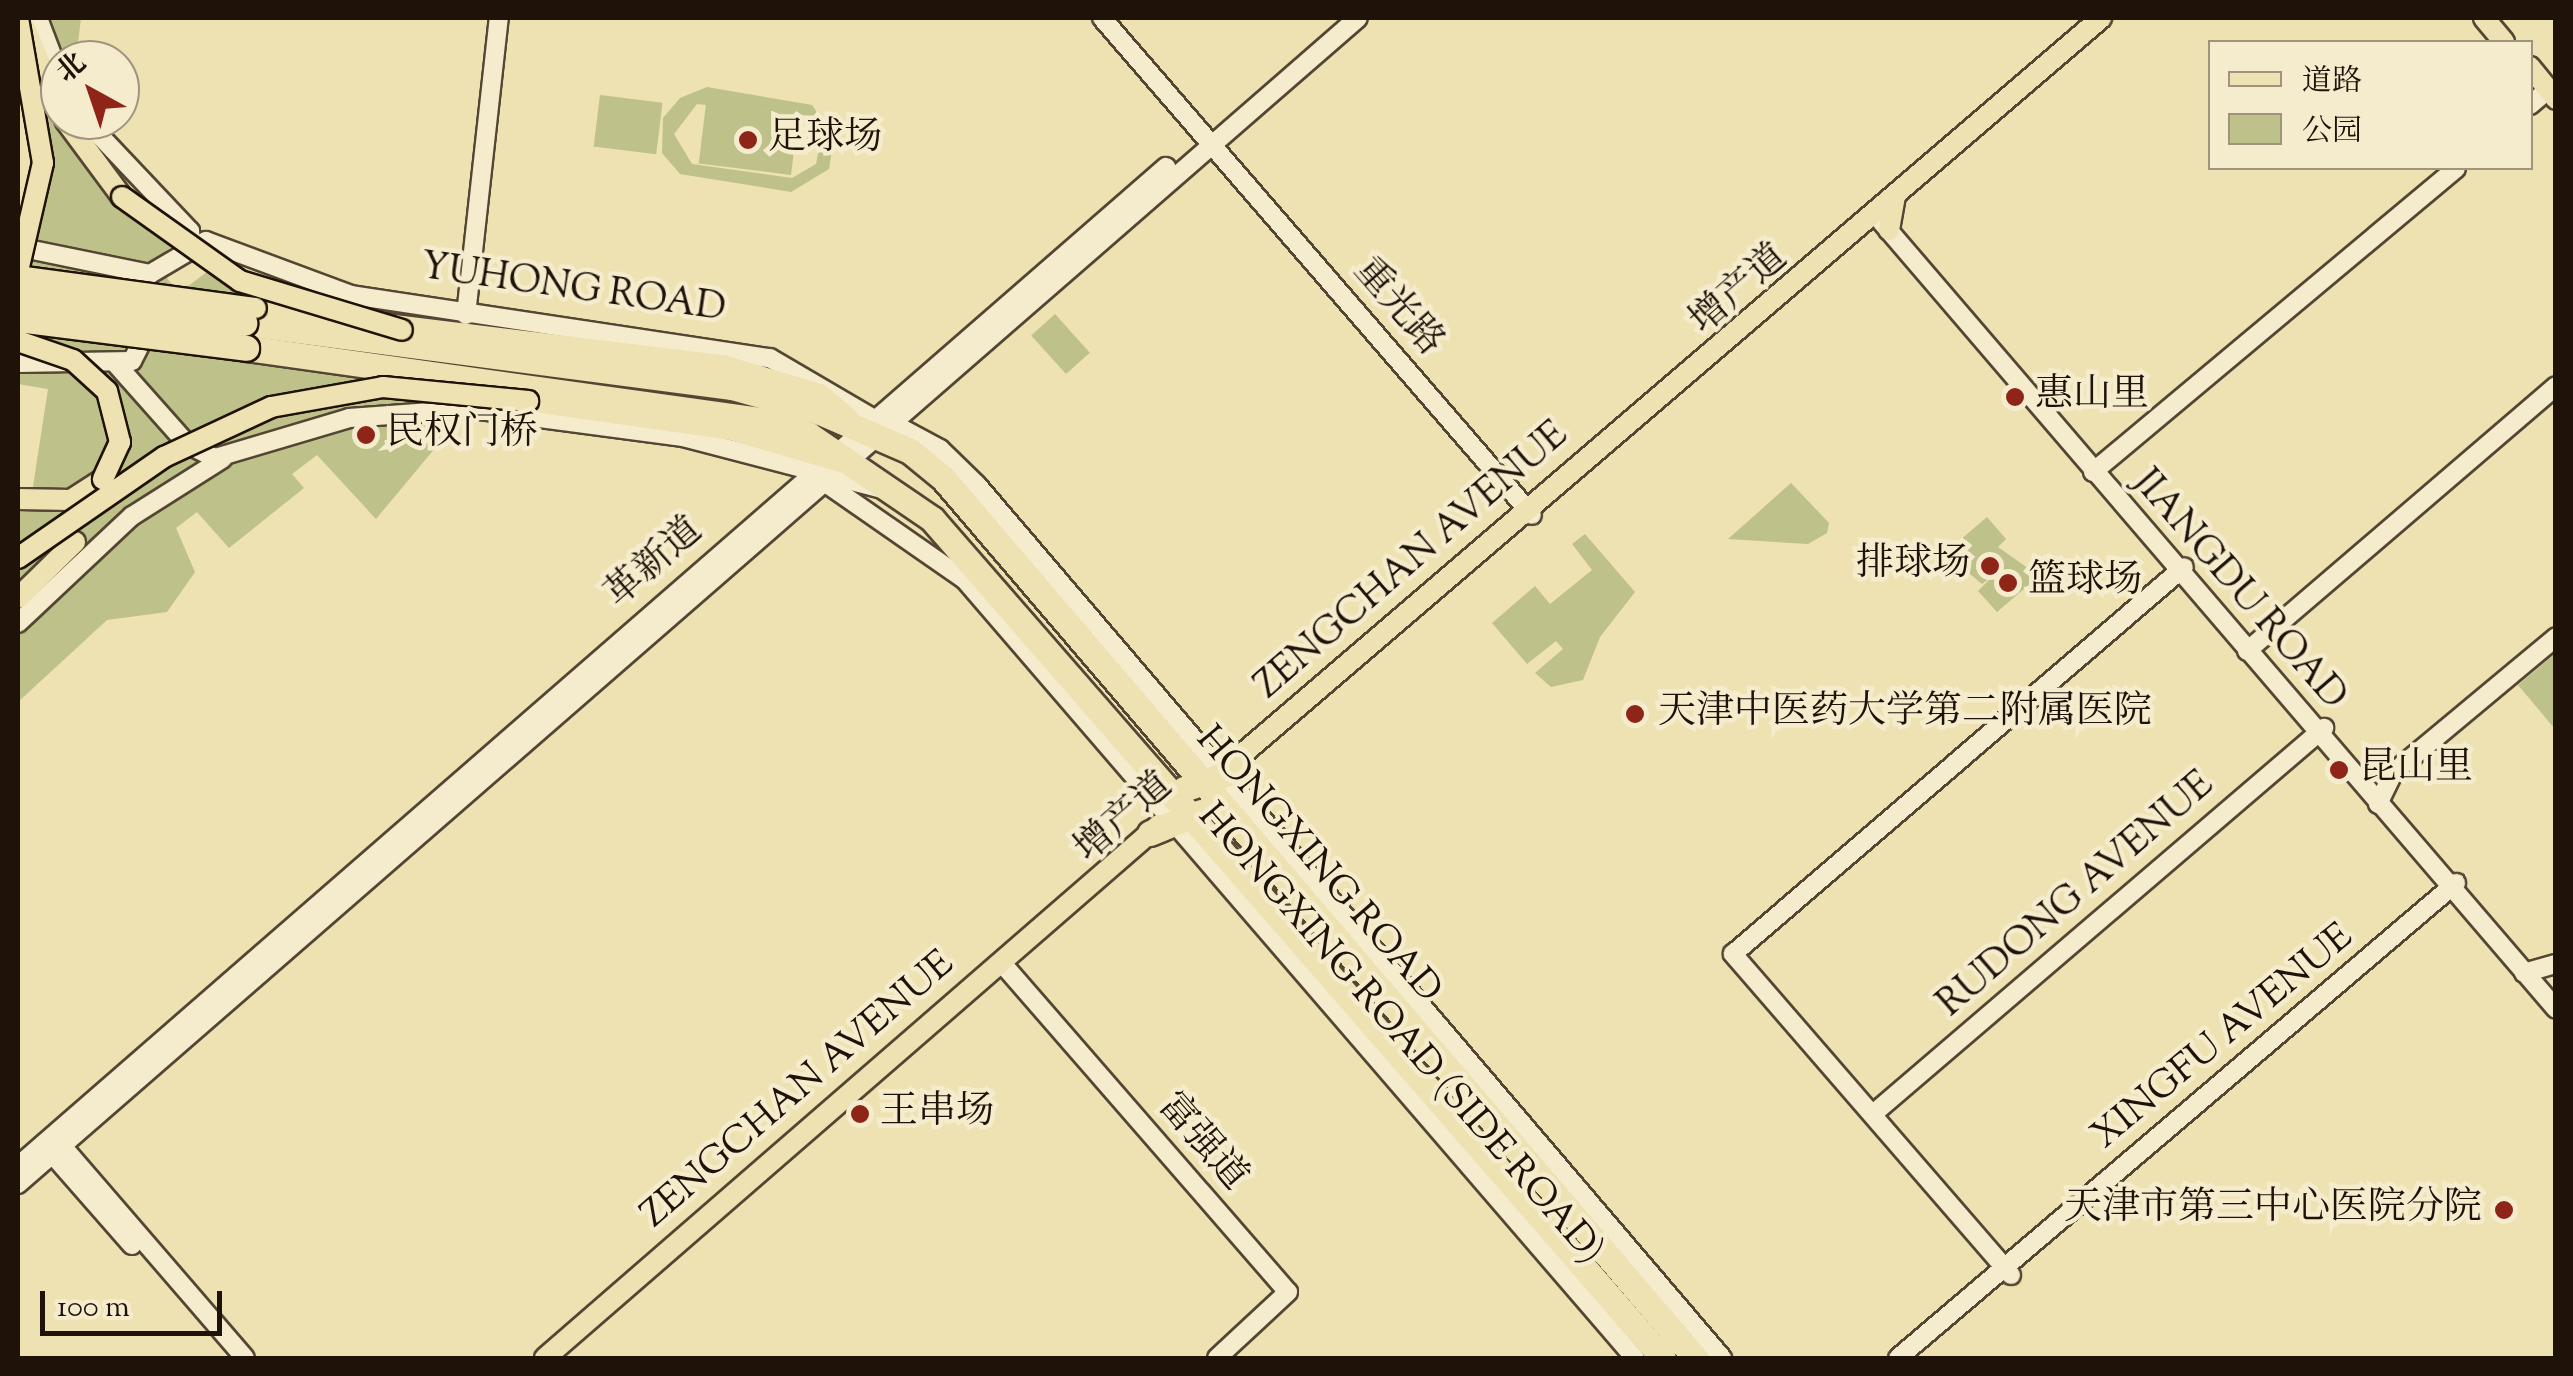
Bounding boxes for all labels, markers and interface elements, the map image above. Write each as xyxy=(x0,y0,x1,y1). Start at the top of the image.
north arrow xyxy=(40,40,140,140)
legend xyxy=(2208,40,2533,170)
text: 北 xyxy=(48,44,96,93)
text: 道路 xyxy=(2302,61,2362,104)
text: 公园 xyxy=(2302,111,2362,154)
place label: 足球场 xyxy=(768,117,882,163)
marker: 足球场 xyxy=(737,129,759,151)
street label: 增产道 xyxy=(1682,236,1798,346)
street label: YUHONG ROAD xyxy=(418,246,728,334)
street label: 重光路 xyxy=(1342,250,1452,366)
place label: 惠山里 xyxy=(2035,374,2149,420)
marker: 惠山里 xyxy=(2004,386,2026,408)
place label: 民权门桥 xyxy=(386,412,538,458)
street label: ZENGCHAN AVENUE xyxy=(1247,414,1579,710)
marker: 民权门桥 xyxy=(355,424,377,446)
street label: JIANGDU ROAD xyxy=(2122,462,2354,720)
street label: 革新道 xyxy=(597,509,713,619)
place label: 排球场 xyxy=(1856,543,1970,589)
marker: 排球场 xyxy=(1979,555,2001,577)
place label: 篮球场 xyxy=(2028,560,2142,606)
marker: 篮球场 xyxy=(1997,572,2019,594)
place label: 天津中医药大学第二附属医院 xyxy=(1658,691,2152,737)
marker: 天津中医药大学第二附属医院 xyxy=(1622,701,1648,727)
street label: HONGXING ROAD xyxy=(1184,718,1450,1014)
place label: 昆山里 xyxy=(2359,747,2473,793)
marker: 昆山里 xyxy=(2328,759,2350,781)
street label: 增产道 xyxy=(1067,764,1183,874)
street label: RUDONG AVENUE xyxy=(1930,764,2224,1028)
street label: HONGXING ROAD (SIDE ROAD) xyxy=(1187,795,1611,1275)
street label: XINGFU AVENUE xyxy=(2085,916,2363,1160)
street label: ZENGCHAN AVENUE xyxy=(633,943,965,1239)
street label: 富强道 xyxy=(1146,1085,1256,1201)
place label: 王串场 xyxy=(880,1091,994,1137)
marker: 王串场 xyxy=(849,1103,871,1125)
place label: 天津市第三中心医院分院 xyxy=(2064,1187,2482,1233)
marker: 天津市第三中心医院分院 xyxy=(2491,1197,2517,1223)
scale bar xyxy=(45,1271,228,1333)
text: 100 m xyxy=(57,1287,130,1330)

